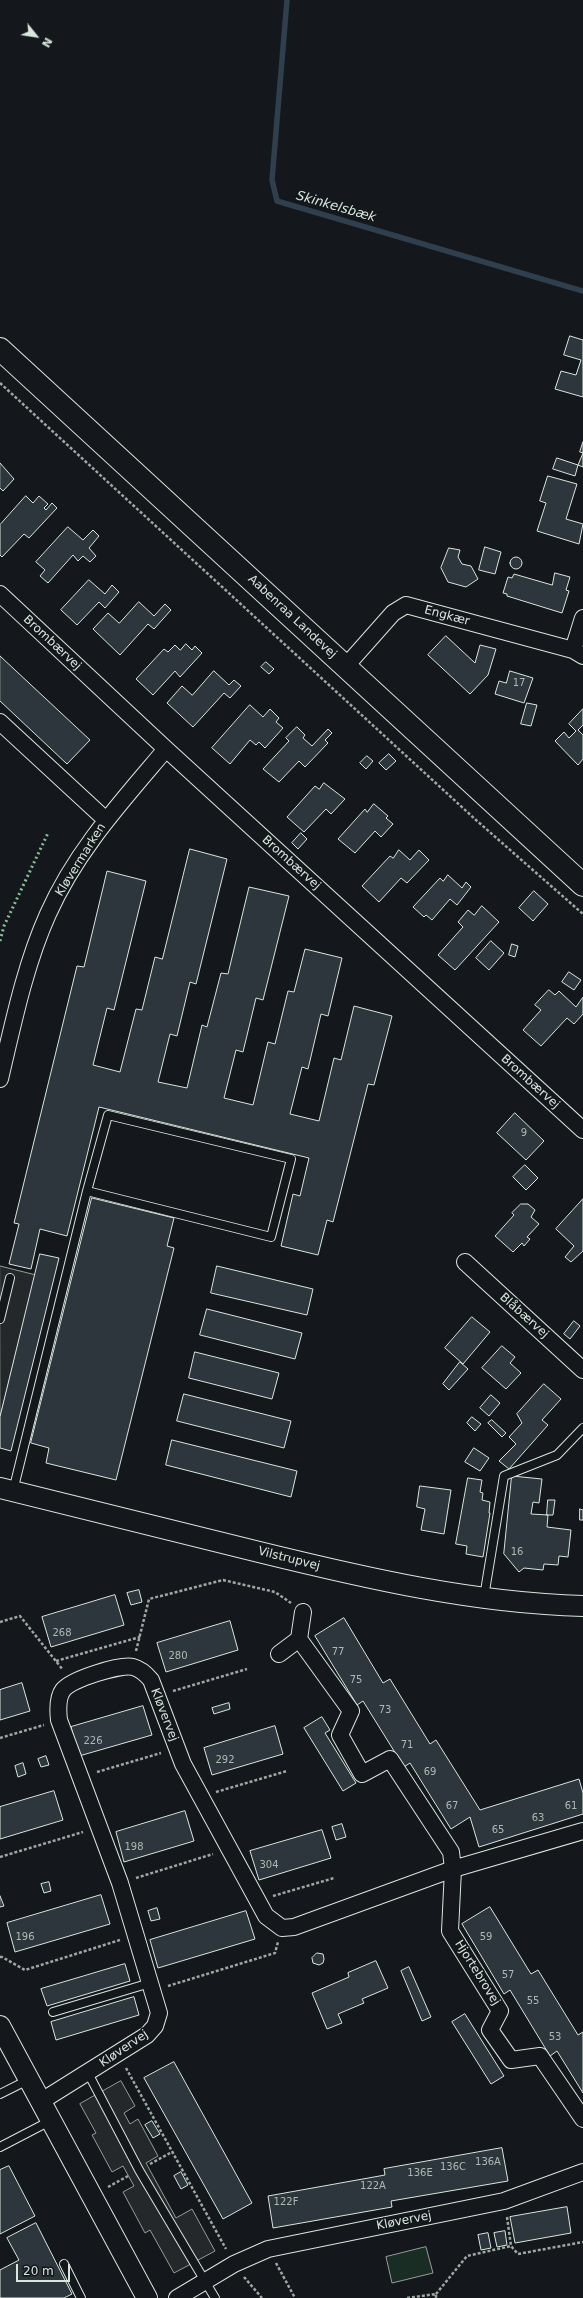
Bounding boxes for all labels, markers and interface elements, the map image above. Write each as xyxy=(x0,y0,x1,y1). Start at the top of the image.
north arrow xyxy=(16,16,56,56)
text: N xyxy=(39,35,55,49)
water label: Skinkelsbæk xyxy=(294,188,378,226)
street label: Aabenraa Landevej xyxy=(245,572,339,662)
street label: Engkær xyxy=(423,603,471,629)
street label: Brombærvej xyxy=(20,612,84,674)
house number: 17 xyxy=(513,677,525,689)
street label: Kløvermarken xyxy=(53,821,109,899)
street label: Brombærvej xyxy=(259,833,323,893)
street label: Brombærvej xyxy=(498,1052,562,1112)
house number: 9 xyxy=(521,1127,527,1139)
street label: Blåbærvej xyxy=(496,1290,552,1342)
street label: Vilstrupvej xyxy=(256,1544,322,1574)
house number: 16 xyxy=(511,1546,523,1558)
house number: 268 xyxy=(52,1627,72,1639)
house number: 77 xyxy=(332,1646,344,1658)
house number: 280 xyxy=(168,1650,188,1662)
house number: 75 xyxy=(350,1674,362,1686)
street label: Kløvervej xyxy=(147,1686,181,1744)
house number: 73 xyxy=(379,1704,391,1716)
house number: 226 xyxy=(83,1735,103,1747)
house number: 71 xyxy=(401,1739,413,1751)
house number: 292 xyxy=(215,1754,235,1766)
house number: 69 xyxy=(424,1766,436,1778)
house number: 67 xyxy=(446,1800,458,1812)
house number: 61 xyxy=(565,1800,577,1812)
house number: 63 xyxy=(532,1812,544,1824)
house number: 65 xyxy=(492,1824,504,1836)
house number: 198 xyxy=(124,1841,144,1853)
house number: 304 xyxy=(259,1859,279,1871)
house number: 196 xyxy=(15,1931,35,1943)
house number: 59 xyxy=(480,1931,492,1943)
street label: Hjortebrovej xyxy=(451,1938,503,2008)
house number: 57 xyxy=(502,1969,514,1981)
house number: 55 xyxy=(527,1995,539,2007)
street label: Kløvervej xyxy=(97,2027,151,2071)
house number: 53 xyxy=(549,2031,561,2043)
house number: 136A xyxy=(475,2156,501,2168)
house number: 136C xyxy=(440,2161,466,2173)
house number: 136E xyxy=(407,2167,433,2179)
house number: 122A xyxy=(360,2180,386,2192)
house number: 122F xyxy=(274,2196,298,2208)
street label: Kløvervej xyxy=(375,2209,433,2233)
scale bar xyxy=(18,2256,72,2282)
text: 20 m xyxy=(23,2264,54,2278)

